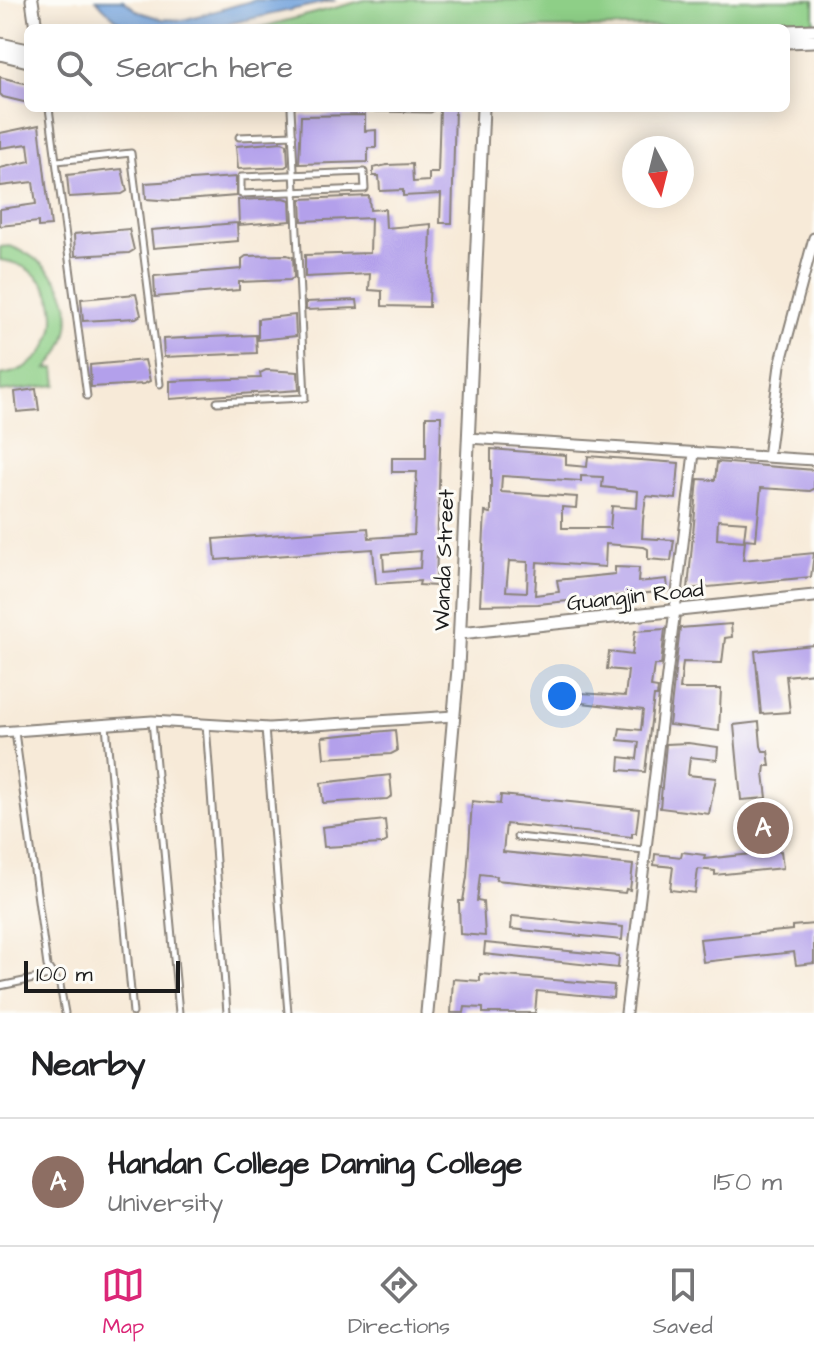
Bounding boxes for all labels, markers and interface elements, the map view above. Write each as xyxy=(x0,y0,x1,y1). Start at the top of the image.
search box xyxy=(24,24,790,112)
icon: search xyxy=(52,46,96,90)
text: Search here xyxy=(116,47,293,89)
north arrow xyxy=(622,136,694,208)
street label: Wanda Street xyxy=(427,488,462,632)
street label: Guangjin Road xyxy=(565,574,705,620)
your location xyxy=(542,676,582,716)
pin: A xyxy=(737,798,789,858)
scale bar xyxy=(24,957,180,993)
text: 100 m xyxy=(36,959,93,990)
text: Nearby xyxy=(32,1041,146,1089)
text: Handan College Daming College xyxy=(108,1143,522,1185)
text: A xyxy=(50,1164,66,1200)
text: 150 m xyxy=(713,1164,782,1200)
text: University xyxy=(108,1185,223,1221)
tab: Map xyxy=(101,1263,145,1342)
tab: Directions xyxy=(348,1263,450,1342)
tab: Saved xyxy=(653,1263,713,1342)

